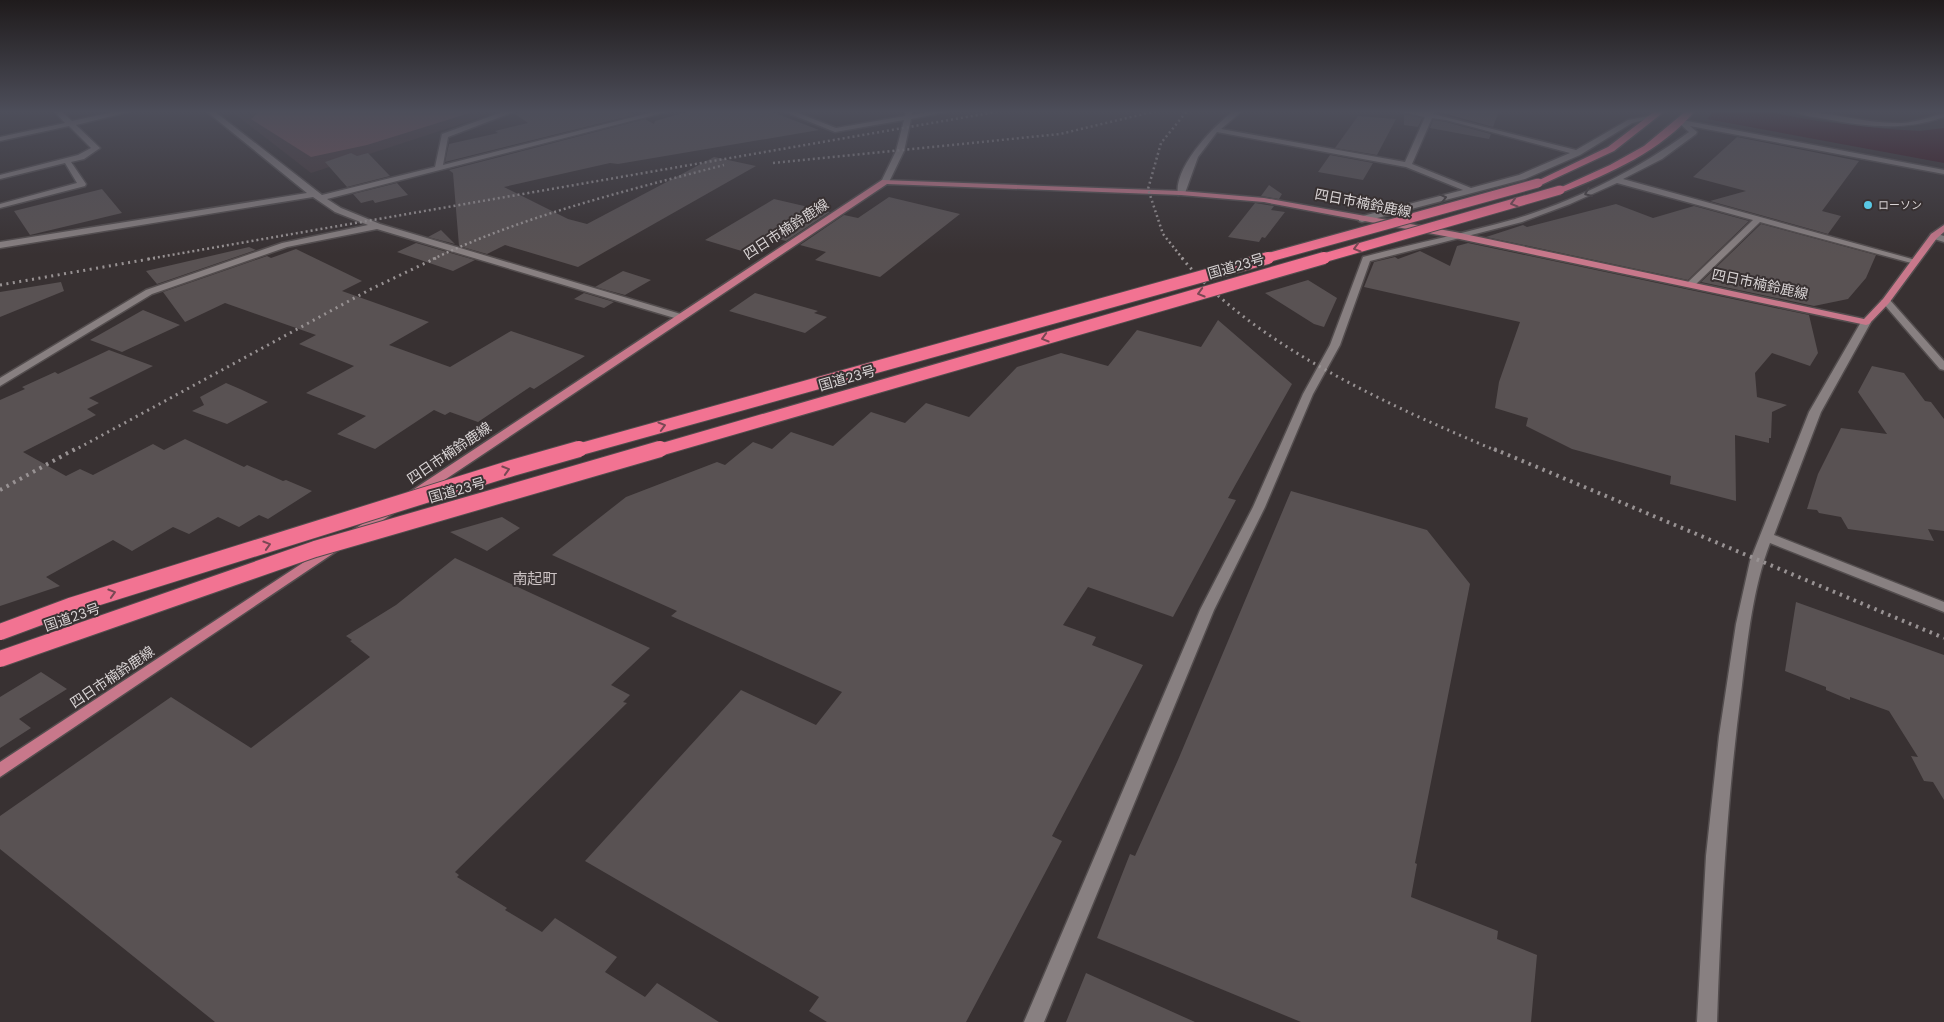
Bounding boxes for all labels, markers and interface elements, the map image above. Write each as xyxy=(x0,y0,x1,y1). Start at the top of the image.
street label: 四日市楠鈴鹿線 xyxy=(1313,185,1413,221)
one-way arrow xyxy=(1584,187,1593,198)
one-way arrow xyxy=(1439,193,1448,204)
street label: 四日市楠鈴鹿線 xyxy=(740,195,832,263)
one-way arrow xyxy=(1510,198,1518,208)
place label: ローソン xyxy=(1878,198,1922,212)
marker: ローソン xyxy=(1862,199,1874,211)
one-way arrow xyxy=(1354,243,1362,253)
street label: 国道23号 xyxy=(1205,249,1267,283)
street label: 四日市楠鈴鹿線 xyxy=(1710,265,1810,303)
one-way arrow xyxy=(1197,287,1206,298)
one-way arrow xyxy=(1041,332,1050,342)
street label: 国道23号 xyxy=(816,361,878,395)
street label: 四日市楠鈴鹿線 xyxy=(403,418,495,488)
one-way arrow xyxy=(658,421,667,432)
one-way arrow xyxy=(501,465,509,475)
street label: 国道23号 xyxy=(426,473,488,507)
one-way arrow xyxy=(262,540,271,550)
district label: 南起町 xyxy=(512,569,558,589)
one-way arrow xyxy=(107,589,116,599)
street label: 国道23号 xyxy=(41,599,103,635)
street label: 四日市楠鈴鹿線 xyxy=(66,642,158,712)

